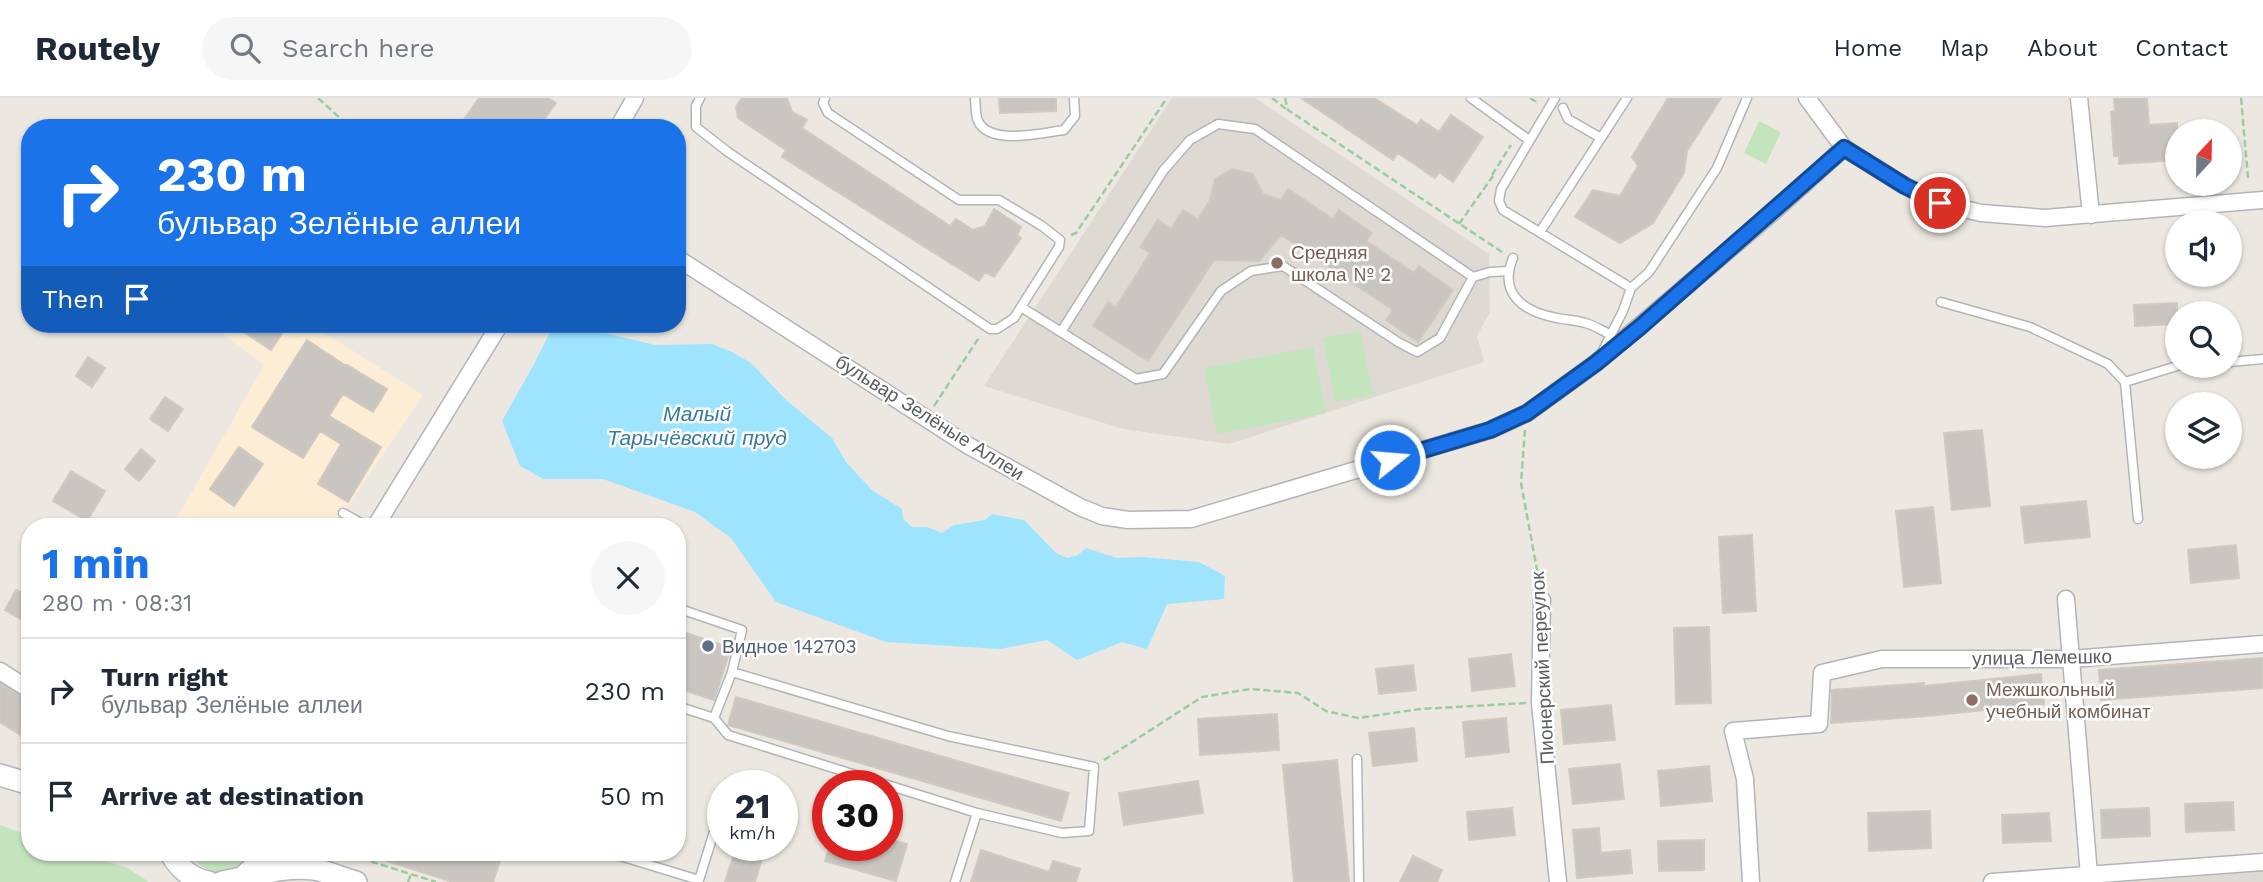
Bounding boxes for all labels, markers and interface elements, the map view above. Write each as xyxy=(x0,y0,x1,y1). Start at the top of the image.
search box xyxy=(202,17,692,80)
text: Routely xyxy=(35,29,160,68)
icon: search xyxy=(226,29,264,67)
text: Search here xyxy=(282,33,434,63)
text: Home xyxy=(1834,34,1902,62)
text: Map xyxy=(1940,34,1989,62)
text: About xyxy=(2027,34,2097,62)
text: Contact xyxy=(2135,34,2228,62)
north arrow xyxy=(2165,119,2242,196)
map controls xyxy=(2165,119,2242,469)
text: 230 m xyxy=(157,145,307,203)
icon: right xyxy=(42,147,133,238)
pin xyxy=(1910,173,1970,233)
icon: arrive xyxy=(1921,184,1959,222)
text: бульвар Зелёные аллеи xyxy=(157,204,521,242)
button: sound xyxy=(2165,210,2242,287)
place label: Средняя школа № 2 xyxy=(1291,241,1391,286)
marker: Средняя школа № 2 xyxy=(1269,255,1285,271)
icon: arrive xyxy=(118,280,156,318)
text: Then xyxy=(42,284,104,314)
button: search xyxy=(2165,301,2242,378)
street label: бульвар Зелёные Аллеи xyxy=(831,350,1028,485)
button: layers xyxy=(2165,392,2242,469)
water label: Малый Тарычёвский пруд xyxy=(607,401,787,450)
position arrow xyxy=(1353,423,1427,497)
text: 1 min xyxy=(42,539,150,588)
button: close xyxy=(591,541,665,615)
street label: Пионерский переулок xyxy=(1526,570,1559,765)
text: 280 m · 08:31 xyxy=(42,590,192,617)
place label: Видное 142703 xyxy=(722,635,857,658)
marker: Видное 142703 xyxy=(700,638,716,654)
street label: улица Лемешко xyxy=(1972,645,2112,670)
text: Turn right xyxy=(101,662,228,692)
icon: right xyxy=(42,672,80,710)
text: 230 m xyxy=(585,676,665,706)
place label: Межшкольный учебный комбинат xyxy=(1986,678,2151,723)
text: бульвар Зелёные аллеи xyxy=(101,692,363,719)
marker: Межшкольный учебный комбинат xyxy=(1964,692,1980,708)
speed limit sign: 30 xyxy=(812,770,903,861)
icon: arrive xyxy=(42,777,80,815)
text: Arrive at destination xyxy=(101,781,364,811)
text: 50 m xyxy=(600,781,665,811)
text: 21 xyxy=(735,785,770,827)
text: km/h xyxy=(729,822,776,843)

